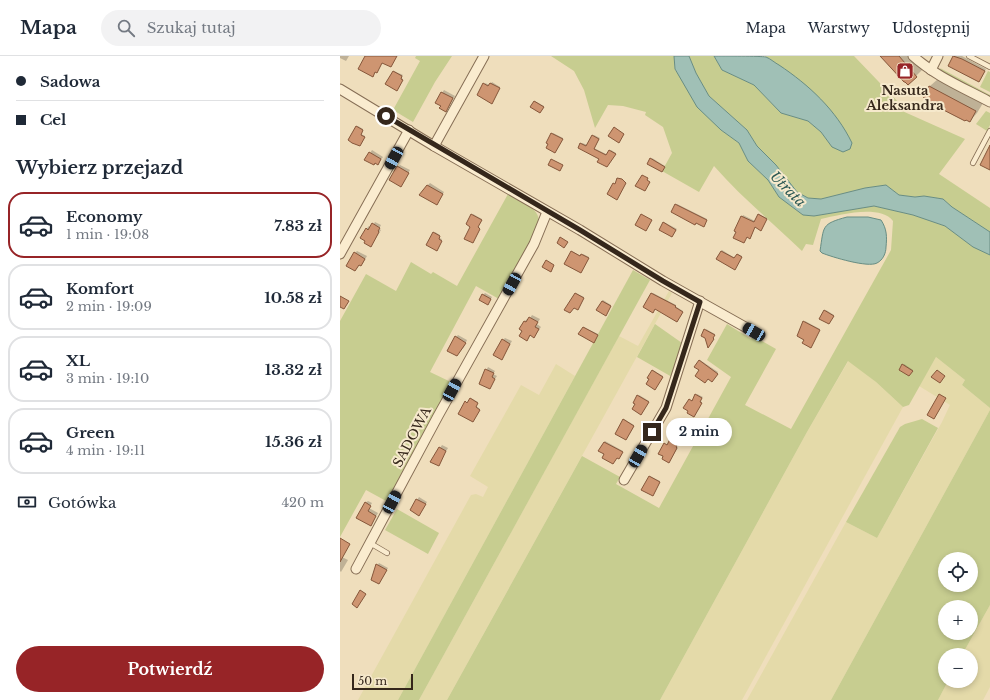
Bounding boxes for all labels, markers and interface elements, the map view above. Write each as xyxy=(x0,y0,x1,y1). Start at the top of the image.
search box xyxy=(101,10,381,46)
text: Mapa xyxy=(20,16,77,39)
icon: search xyxy=(115,17,137,39)
text: Szukaj tutaj xyxy=(147,18,235,37)
text: Mapa xyxy=(746,19,786,37)
text: Warstwy xyxy=(808,19,870,37)
text: Udostępnij xyxy=(892,19,970,37)
shop icon: Nasuta Aleksandra xyxy=(895,61,915,81)
text: Sadowa xyxy=(40,72,100,91)
place label: Nasuta Aleksandra xyxy=(865,82,944,114)
route start xyxy=(377,107,395,125)
text: Cel xyxy=(40,110,66,129)
car xyxy=(383,145,405,171)
text: Wybierz przejazd xyxy=(16,157,183,179)
water label: Utrata xyxy=(766,167,810,211)
icon: car xyxy=(18,207,54,243)
text: Economy xyxy=(66,207,143,226)
text: 7.83 zł xyxy=(274,216,322,235)
text: 1 min · 19:08 xyxy=(66,226,149,243)
car xyxy=(501,271,523,297)
icon: car xyxy=(18,279,54,315)
text: Komfort xyxy=(66,279,134,298)
text: 10.58 zł xyxy=(264,288,322,307)
text: 2 min · 19:09 xyxy=(66,298,152,315)
car xyxy=(741,321,767,343)
icon: car xyxy=(18,351,54,387)
text: XL xyxy=(66,351,90,370)
text: 13.32 zł xyxy=(265,360,322,379)
text: 3 min · 19:10 xyxy=(66,370,149,387)
car xyxy=(441,377,463,403)
street label: SADOWA xyxy=(389,403,435,470)
callout: 2 min xyxy=(666,418,732,446)
icon: car xyxy=(18,423,54,459)
text: Green xyxy=(66,423,115,442)
route end xyxy=(643,423,661,441)
text: 2 min xyxy=(679,423,719,440)
text: 15.36 zł xyxy=(265,432,322,451)
text: 4 min · 19:11 xyxy=(66,442,145,459)
car xyxy=(627,443,649,469)
car xyxy=(381,489,403,515)
icon: cash xyxy=(16,491,38,513)
text: Gotówka xyxy=(48,493,116,512)
text: 420 m xyxy=(281,494,324,511)
map controls xyxy=(938,552,978,688)
button: locate xyxy=(938,552,978,592)
button: + xyxy=(938,600,978,640)
button: Potwierdź xyxy=(16,646,324,692)
button: − xyxy=(938,648,978,688)
scale bar xyxy=(352,672,413,691)
text: 50 m xyxy=(358,674,387,688)

